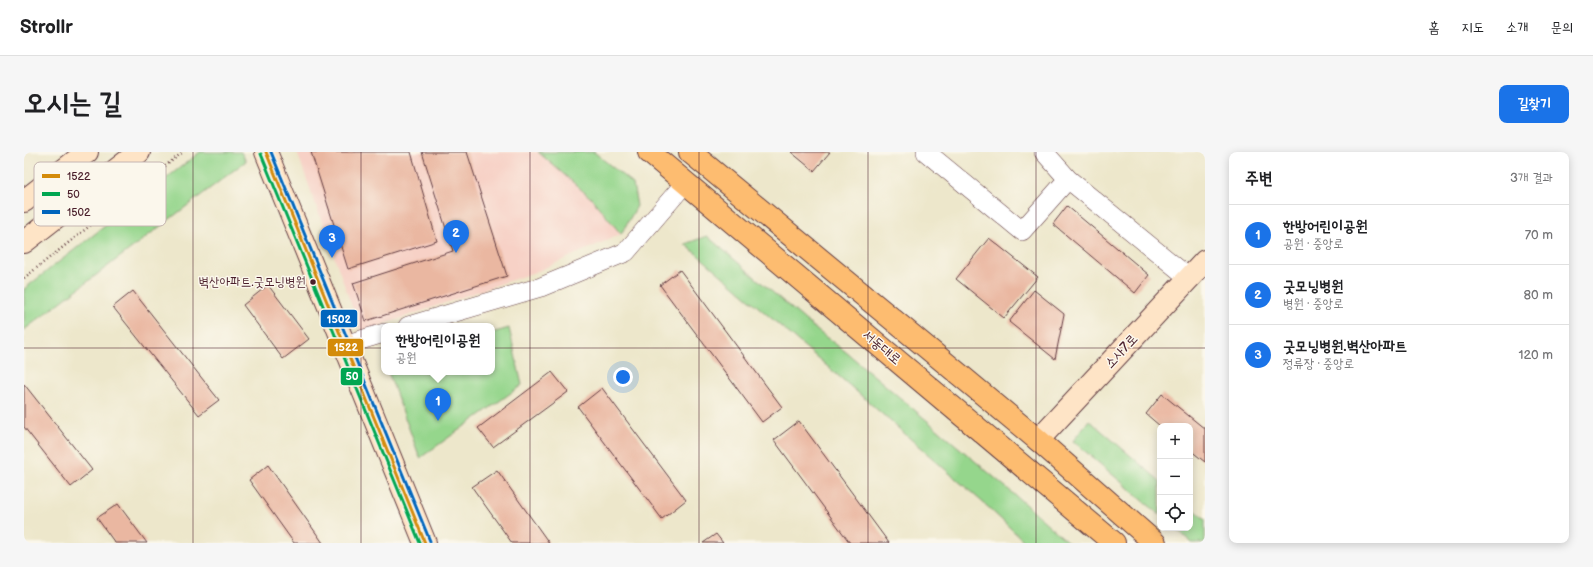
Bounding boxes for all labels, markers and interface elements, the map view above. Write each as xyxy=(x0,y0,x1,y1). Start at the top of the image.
text: Strollr xyxy=(20,16,73,39)
text: 홈 xyxy=(1428,19,1439,36)
text: 지도 xyxy=(1461,19,1484,36)
text: 소개 xyxy=(1506,19,1528,36)
text: 문의 xyxy=(1550,19,1573,36)
button: 길찾기 xyxy=(1499,85,1569,123)
text: 오시는 길 xyxy=(24,87,122,120)
legend xyxy=(34,162,166,226)
text: 주변 xyxy=(1245,169,1272,189)
text: 1522 xyxy=(67,170,91,183)
text: 3개 결과 xyxy=(1510,170,1553,186)
text: 50 xyxy=(67,188,80,201)
text: 1502 xyxy=(67,206,91,219)
text: 한방어린이공원 xyxy=(1283,217,1368,236)
pin: 2 xyxy=(443,220,469,253)
pin: 3 xyxy=(319,225,345,258)
text: 1 xyxy=(1255,227,1261,243)
text: 70 m xyxy=(1525,227,1553,243)
text: 공원 · 중앙로 xyxy=(1283,236,1344,252)
place label: 벽산아파트.굿모닝병원 xyxy=(199,274,306,290)
marker: 벽산아파트.굿모닝병원 xyxy=(308,277,318,287)
text: 굿모닝병원 xyxy=(1283,277,1343,296)
text: 2 xyxy=(1254,287,1262,303)
text: 80 m xyxy=(1524,287,1553,303)
text: 병원 · 중앙로 xyxy=(1283,296,1344,312)
line badge: 1502 xyxy=(320,309,358,328)
text: 1502 xyxy=(327,313,352,326)
popup xyxy=(381,323,495,375)
street label: 서동대로 xyxy=(859,326,905,368)
street label: 소사7로 xyxy=(1101,330,1141,372)
text: 한방어린이공원 xyxy=(396,331,480,350)
text: 굿모닝병원.벽산아파트 xyxy=(1283,337,1407,356)
line badge: 1522 xyxy=(327,338,364,357)
text: 1522 xyxy=(334,341,358,354)
text: 3 xyxy=(1254,347,1262,363)
text: 120 m xyxy=(1518,347,1553,363)
text: 공원 xyxy=(396,350,417,366)
text: 정류장 · 중앙로 xyxy=(1283,356,1354,372)
line badge: 50 xyxy=(340,367,363,386)
your location xyxy=(613,367,633,387)
text: 50 xyxy=(345,370,359,383)
pin: 1 xyxy=(425,388,451,421)
map controls xyxy=(1157,423,1193,531)
button: + xyxy=(1157,423,1193,459)
button: − xyxy=(1157,459,1193,495)
button: locate xyxy=(1157,495,1193,531)

